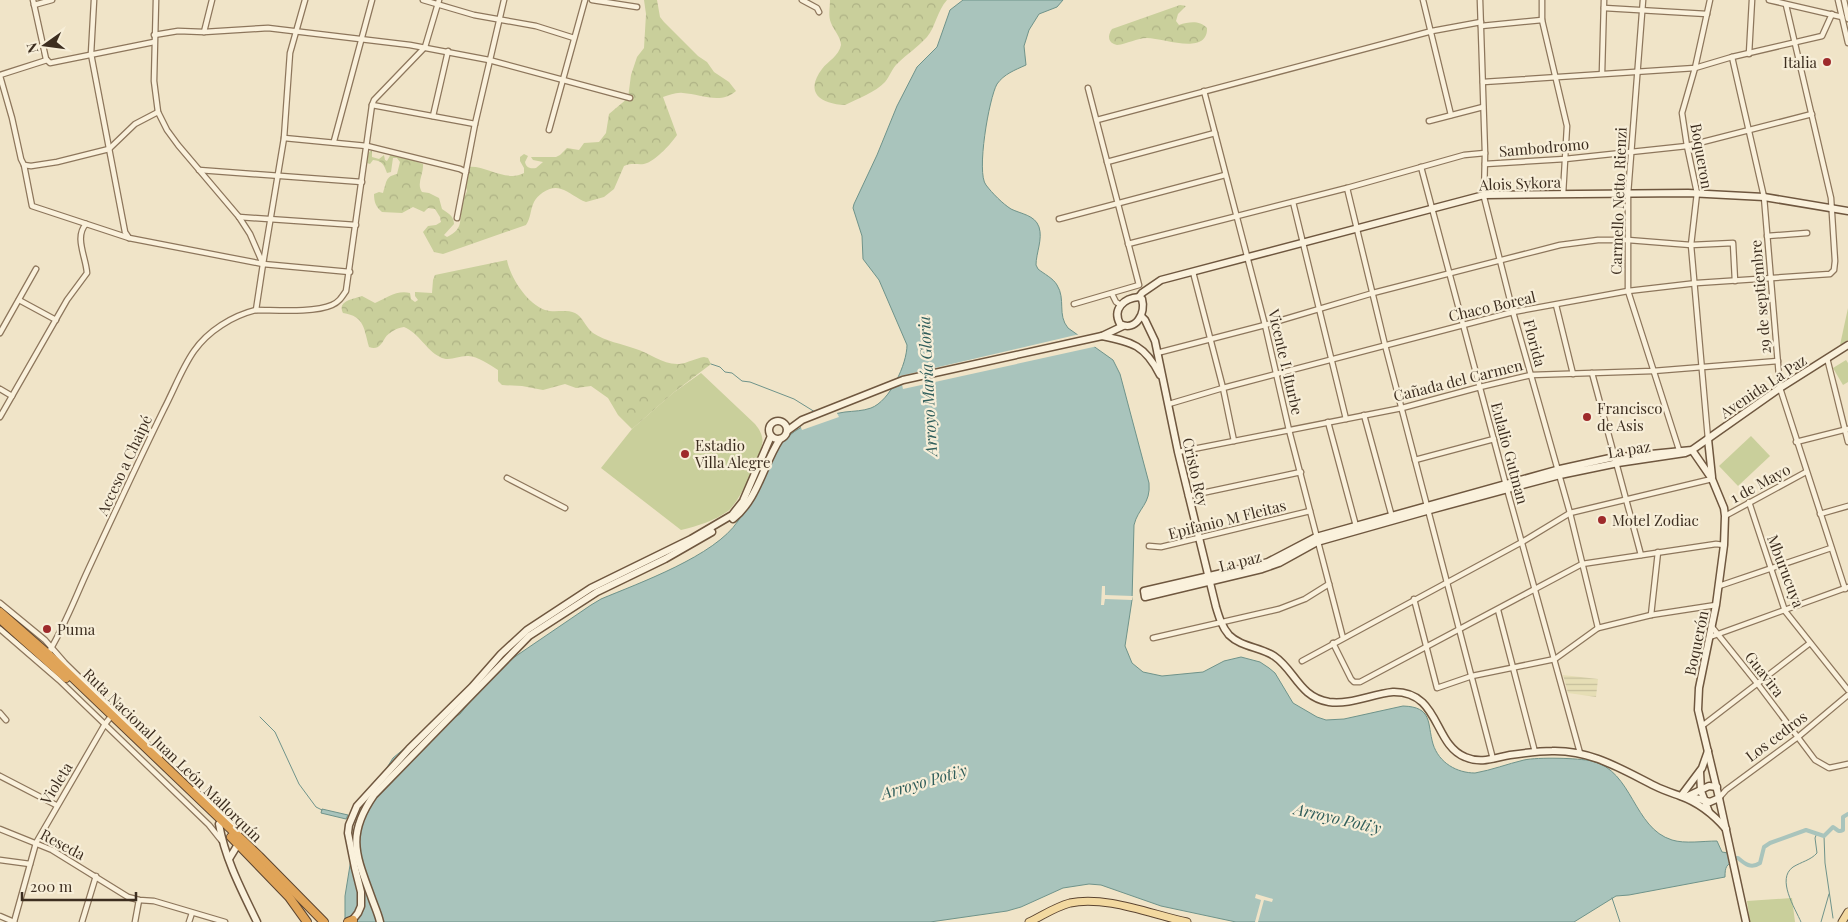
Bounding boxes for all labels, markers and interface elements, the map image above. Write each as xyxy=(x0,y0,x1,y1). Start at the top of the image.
north arrow xyxy=(20,20,70,70)
text: N xyxy=(21,41,42,55)
place label: Italia xyxy=(1783,52,1818,72)
marker: Italia xyxy=(1821,56,1833,68)
street label: Boqueron xyxy=(1686,122,1718,190)
street label: Carmello Netto Rienzi xyxy=(1605,126,1631,275)
street label: Sambodromo xyxy=(1498,133,1590,161)
street label: Alois Sykora xyxy=(1478,172,1562,194)
street label: 29 de septiembre xyxy=(1745,239,1775,355)
street label: Chaco Boreal xyxy=(1446,286,1538,326)
street label: Vicente I. Iturbe xyxy=(1264,306,1308,417)
water label: Arroyo María Gloria xyxy=(913,315,941,459)
street label: Florida xyxy=(1519,317,1551,369)
street label: Avenida La Paz xyxy=(1715,350,1810,423)
street label: Cañada del Carmen xyxy=(1391,354,1525,406)
place label: Francisco de Asis xyxy=(1597,398,1663,435)
street label: Eulalio Gutman xyxy=(1487,400,1533,506)
marker: Francisco de Asis xyxy=(1581,411,1593,423)
street label: Acceso a Chaipé xyxy=(92,412,156,519)
place label: Estadio Villa Alegre xyxy=(694,435,771,472)
street label: Cristo Rey xyxy=(1178,436,1214,509)
street label: La paz xyxy=(1606,436,1652,462)
marker: Estadio Villa Alegre xyxy=(679,448,691,460)
street label: 1 de Mayo xyxy=(1726,459,1794,507)
street label: Epifanio M Fleitas xyxy=(1166,495,1288,543)
place label: Motel Zodiac xyxy=(1612,510,1699,530)
marker: Motel Zodiac xyxy=(1596,514,1608,526)
street label: Mburucuya xyxy=(1763,532,1809,611)
street label: La paz xyxy=(1217,546,1263,576)
street label: Boquerón xyxy=(1679,609,1713,677)
place label: Puma xyxy=(57,619,96,639)
marker: Puma xyxy=(41,623,53,635)
street label: Guavira xyxy=(1741,647,1789,701)
street label: Ruta Nacional Juan León Mallorquín xyxy=(79,664,267,846)
street label: Los cedros xyxy=(1741,706,1811,766)
street label: Violeta xyxy=(35,758,77,809)
water label: Arroyo Poti'y xyxy=(877,759,970,804)
water label: Arroyo Poti'y xyxy=(1290,797,1384,838)
street label: Reseda xyxy=(37,824,89,864)
scale bar xyxy=(22,870,136,902)
text: 200 m xyxy=(30,876,73,896)

